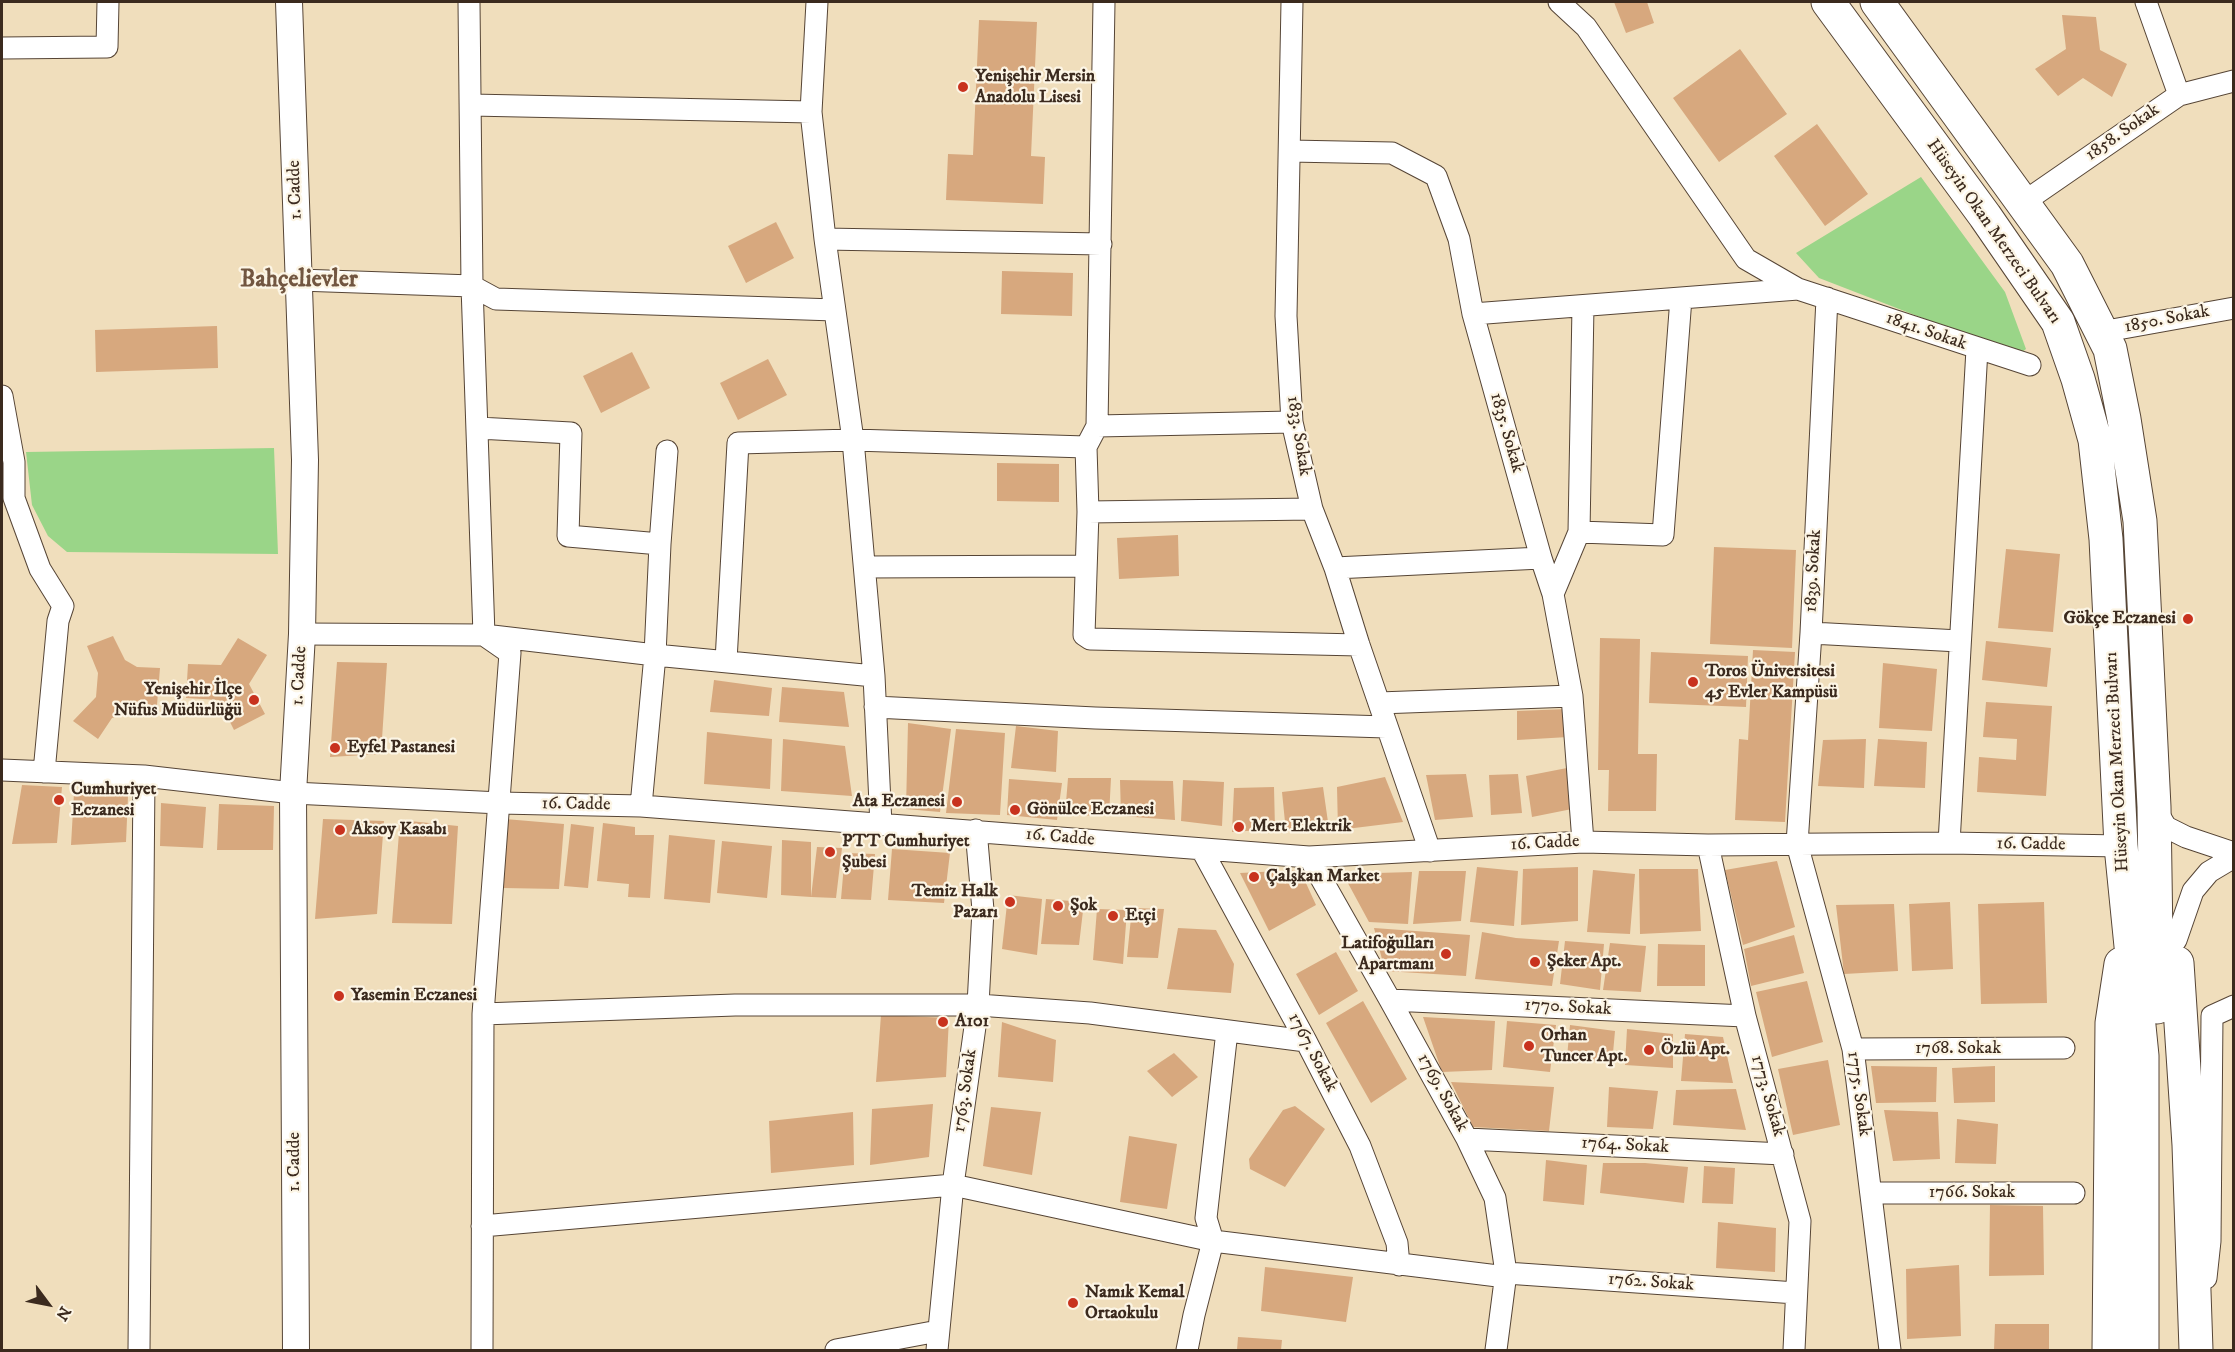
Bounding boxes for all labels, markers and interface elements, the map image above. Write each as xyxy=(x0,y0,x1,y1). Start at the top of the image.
place label: Yenişehir Mersin Anadolu Lisesi xyxy=(975,66,1095,109)
marker: Yenişehir Mersin Anadolu Lisesi xyxy=(956,80,970,94)
street label: 1858. Sokak xyxy=(2082,100,2164,166)
street label: Hüseyin Okan Merzeci Bulvarı xyxy=(1921,136,2065,328)
street label: 1. Cadde xyxy=(284,160,308,220)
district label: Bahçelievler xyxy=(240,267,358,295)
street label: 1850. Sokak xyxy=(2123,301,2211,339)
street label: 1841. Sokak xyxy=(1883,308,1969,356)
street label: 1835. Sokak xyxy=(1484,390,1528,476)
street label: 1833. Sokak xyxy=(1281,394,1315,478)
street label: 1839. Sokak xyxy=(1801,529,1827,613)
place label: Gökçe Eczanesi xyxy=(2064,608,2176,630)
marker: Gökçe Eczanesi xyxy=(2181,612,2195,626)
street label: 1. Cadde xyxy=(288,646,312,706)
street label: Hüseyin Okan Merzeci Bulvarı xyxy=(2101,652,2135,872)
place label: Toros Üniversitesi 45 Evler Kampüsü xyxy=(1705,661,1838,704)
marker: Toros Üniversitesi 45 Evler Kampüsü xyxy=(1686,675,1700,689)
place label: Yenişehir İlçe Nüfus Müdürlüğü xyxy=(114,679,242,722)
marker: Yenişehir İlçe Nüfus Müdürlüğü xyxy=(247,693,261,707)
place label: Eyfel Pastanesi xyxy=(347,737,455,759)
marker: Eyfel Pastanesi xyxy=(328,741,342,755)
place label: Cumhuriyet Eczanesi xyxy=(71,779,156,822)
place label: Ata Eczanesi xyxy=(853,791,945,813)
marker: Cumhuriyet Eczanesi xyxy=(52,793,66,807)
street label: 16. Cadde xyxy=(541,794,611,816)
marker: Ata Eczanesi xyxy=(950,795,964,809)
place label: Gönülce Eczanesi xyxy=(1027,799,1154,821)
marker: Gönülce Eczanesi xyxy=(1008,803,1022,817)
place label: Mert Elektrik xyxy=(1251,816,1351,838)
place label: Aksoy Kasabı xyxy=(352,819,447,841)
marker: Mert Elektrik xyxy=(1232,820,1246,834)
marker: Aksoy Kasabı xyxy=(333,823,347,837)
street label: 16. Cadde xyxy=(1025,824,1095,852)
place label: PTT Cumhuriyet Şubesi xyxy=(842,831,970,874)
street label: 16. Cadde xyxy=(1510,831,1580,857)
street label: 16. Cadde xyxy=(1996,834,2066,856)
marker: PTT Cumhuriyet Şubesi xyxy=(823,845,837,859)
place label: Çalşkan Market xyxy=(1266,866,1380,888)
marker: Çalşkan Market xyxy=(1247,870,1261,884)
place label: Temiz Halk Pazarı xyxy=(912,881,998,924)
marker: Temiz Halk Pazarı xyxy=(1003,895,1017,909)
place label: Şok xyxy=(1070,895,1097,917)
marker: Şok xyxy=(1051,899,1065,913)
place label: Etçi xyxy=(1125,905,1156,927)
marker: Etçi xyxy=(1106,909,1120,923)
place label: Latifoğulları Apartmanı xyxy=(1341,933,1434,976)
marker: Latifoğulları Apartmanı xyxy=(1439,947,1453,961)
place label: Şeker Apt. xyxy=(1547,951,1621,973)
marker: Şeker Apt. xyxy=(1528,955,1542,969)
place label: Yasemin Eczanesi xyxy=(351,985,477,1007)
marker: Yasemin Eczanesi xyxy=(332,989,346,1003)
street label: 1770. Sokak xyxy=(1524,995,1612,1021)
street label: 1767. Sokak xyxy=(1282,1010,1342,1096)
place label: A101 xyxy=(955,1011,989,1033)
marker: A101 xyxy=(936,1015,950,1029)
place label: Orhan Tuncer Apt. xyxy=(1541,1025,1628,1068)
street label: 1768. Sokak xyxy=(1915,1038,2001,1060)
marker: Orhan Tuncer Apt. xyxy=(1522,1039,1536,1053)
place label: Özlü Apt. xyxy=(1661,1039,1730,1061)
marker: Özlü Apt. xyxy=(1642,1043,1656,1057)
street label: 1763. Sokak xyxy=(949,1048,983,1134)
street label: 1769. Sokak xyxy=(1412,1050,1472,1136)
street label: 1775. Sokak xyxy=(1841,1050,1875,1138)
street label: 1773. Sokak xyxy=(1745,1053,1789,1139)
street label: 1. Cadde xyxy=(284,1132,306,1192)
street label: 1764. Sokak xyxy=(1581,1133,1669,1159)
street label: 1766. Sokak xyxy=(1929,1182,2015,1204)
street label: 1762. Sokak xyxy=(1607,1269,1695,1297)
north arrow xyxy=(18,1274,78,1334)
place label: Namık Kemal Ortaokulu xyxy=(1085,1282,1184,1324)
marker: Namık Kemal Ortaokulu xyxy=(1066,1296,1080,1310)
text: N xyxy=(51,1303,75,1324)

